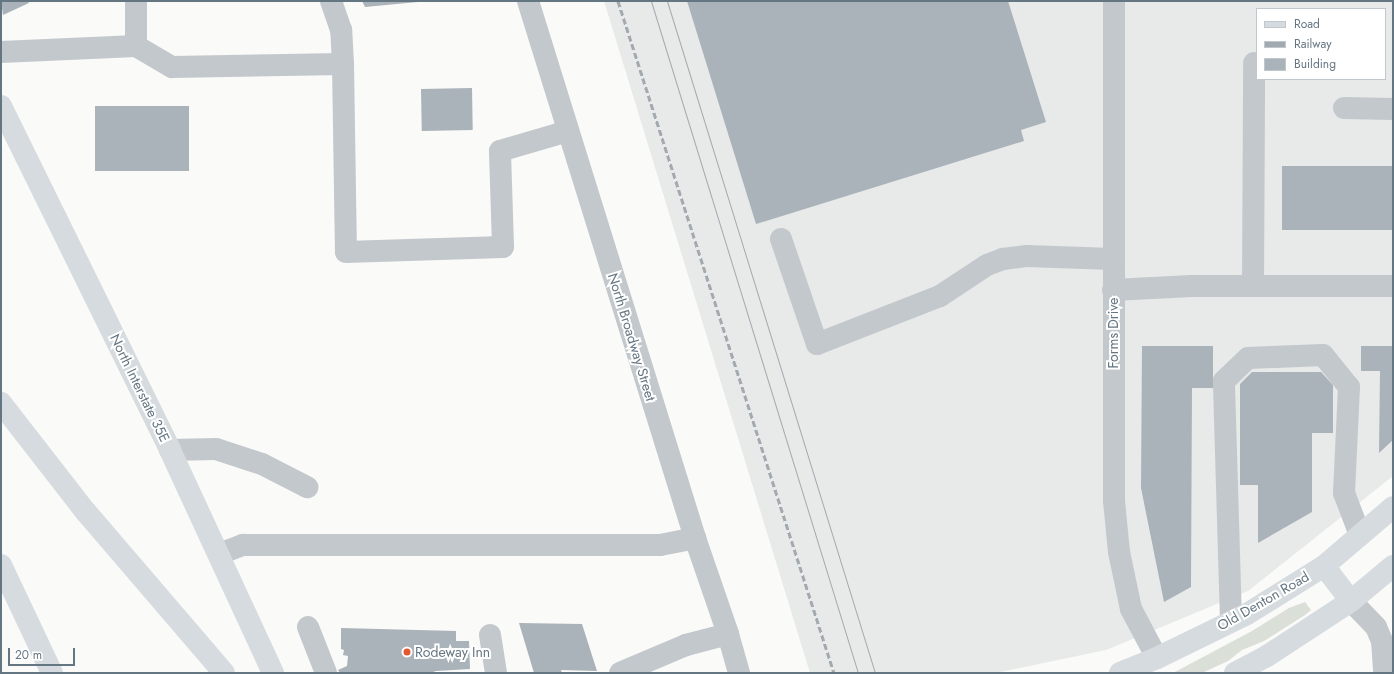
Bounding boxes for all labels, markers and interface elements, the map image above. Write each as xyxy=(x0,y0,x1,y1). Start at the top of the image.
legend xyxy=(1256,8,1386,80)
text: Road xyxy=(1294,15,1320,33)
text: Railway xyxy=(1294,35,1332,53)
text: Building xyxy=(1294,55,1336,73)
street label: North Broadway Street xyxy=(605,271,659,403)
street label: Forms Drive xyxy=(1105,298,1121,368)
street label: North Interstate 35E xyxy=(107,331,173,445)
street label: Old Denton Road xyxy=(1214,568,1312,634)
scale bar xyxy=(10,640,77,666)
place label: Rodeway Inn xyxy=(415,644,490,660)
text: 20 m xyxy=(15,646,42,664)
marker: Rodeway Inn xyxy=(402,647,412,657)

